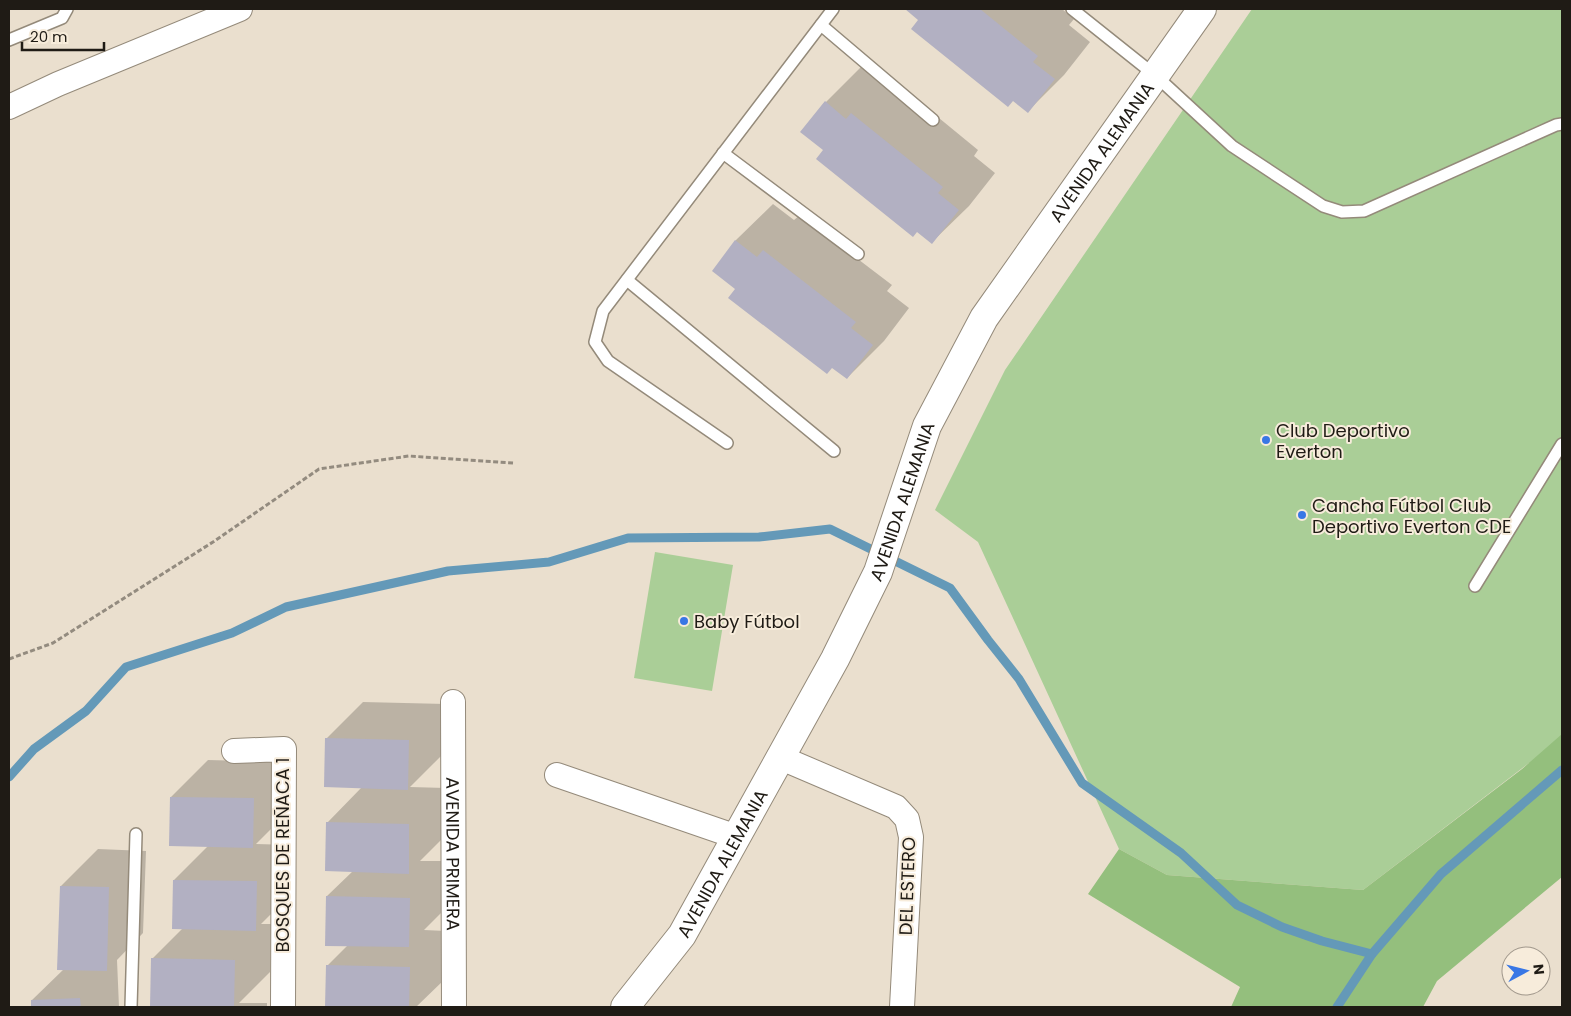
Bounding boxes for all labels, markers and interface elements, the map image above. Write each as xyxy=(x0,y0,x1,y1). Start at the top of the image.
scale bar xyxy=(22,20,105,52)
text: 20 m xyxy=(30,26,68,47)
street label: AVENIDA ALEMANIA xyxy=(1043,77,1159,227)
street label: AVENIDA ALEMANIA xyxy=(863,418,940,585)
place label: Club Deportivo Everton xyxy=(1276,418,1410,464)
marker: Club Deportivo Everton xyxy=(1260,434,1272,446)
place label: Cancha Fútbol Club Deportivo Everton CDE xyxy=(1312,493,1511,539)
marker: Cancha Fútbol Club Deportivo Everton CDE xyxy=(1296,509,1308,521)
place label: Baby Fútbol xyxy=(694,609,800,634)
marker: Baby Fútbol xyxy=(678,615,690,627)
street label: BOSQUES DE REÑACA 1 xyxy=(270,757,295,953)
street label: AVENIDA PRIMERA xyxy=(441,777,466,931)
street label: AVENIDA ALEMANIA xyxy=(671,784,773,942)
street label: DEL ESTERO xyxy=(893,836,921,936)
north arrow xyxy=(1501,946,1551,996)
text: N xyxy=(1528,963,1549,976)

